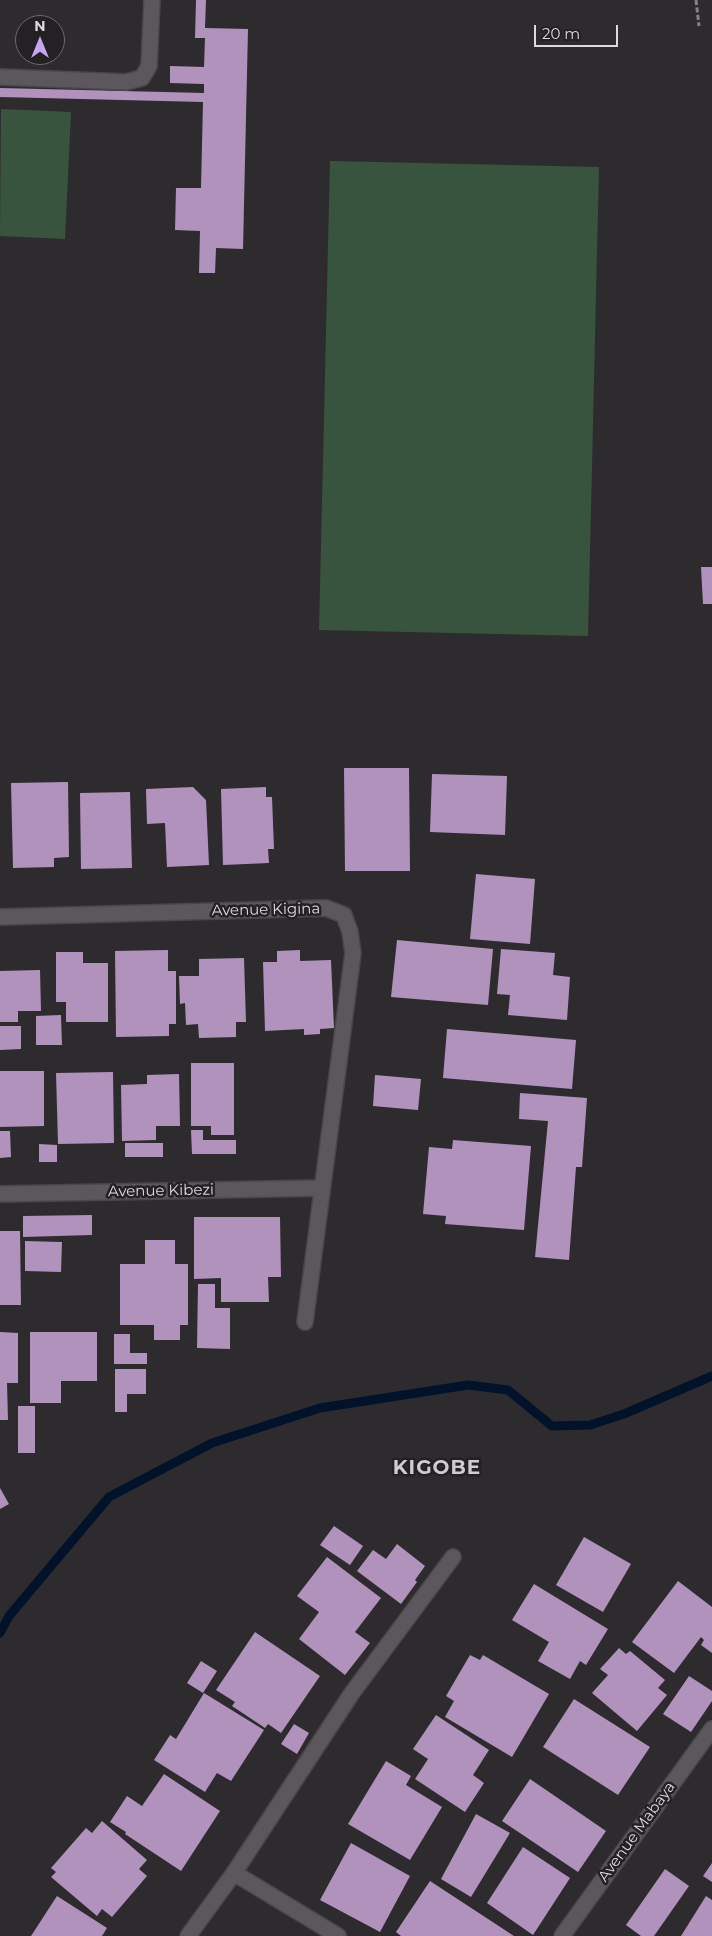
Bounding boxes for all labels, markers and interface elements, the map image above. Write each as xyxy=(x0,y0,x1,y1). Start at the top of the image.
north arrow xyxy=(15,15,65,65)
scale bar xyxy=(537,15,621,47)
text: N xyxy=(34,17,46,35)
text: 20 m xyxy=(542,24,580,43)
street label: Avenue Kigina xyxy=(212,900,320,920)
street label: Avenue Kibezi xyxy=(108,1181,214,1201)
district label: KIGOBE xyxy=(392,1456,482,1480)
street label: Avenue Mabaya xyxy=(595,1779,679,1885)

